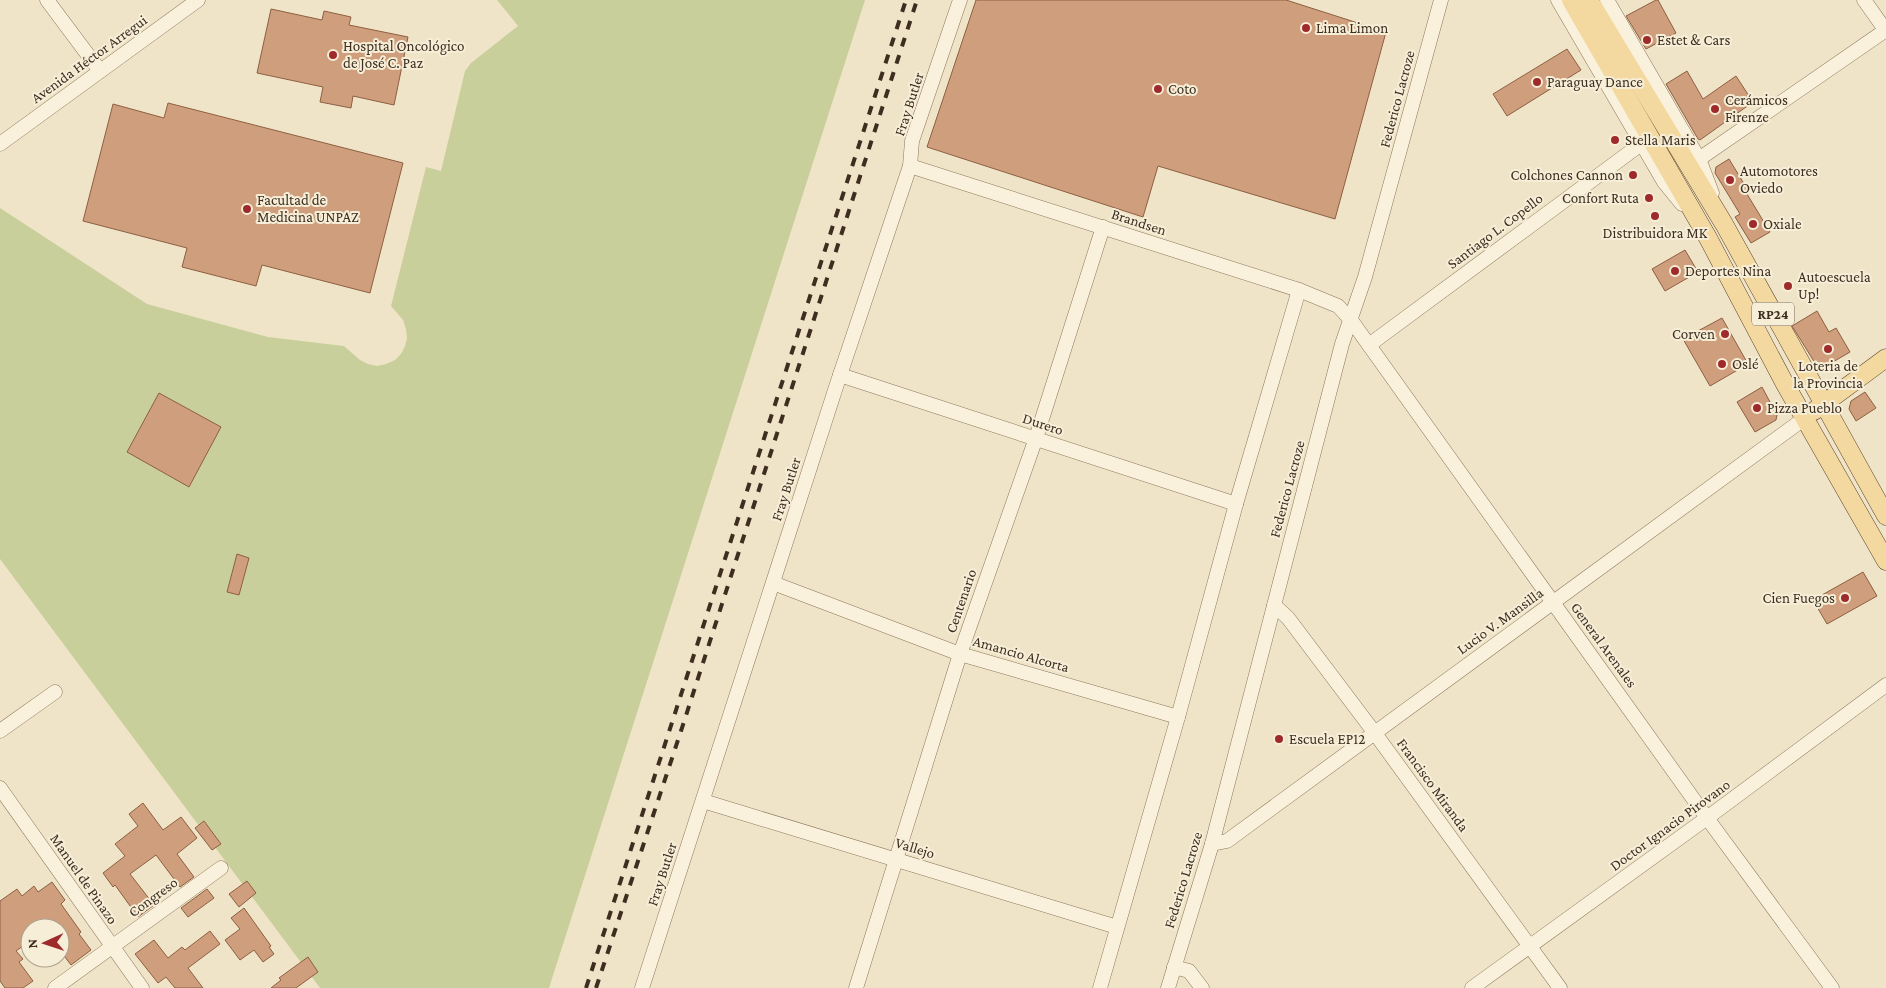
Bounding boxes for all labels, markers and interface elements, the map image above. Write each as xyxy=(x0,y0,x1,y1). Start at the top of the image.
street label: Avenida Héctor Arregui xyxy=(28,12,151,107)
place label: Lima Limon xyxy=(1316,20,1388,36)
marker: Lima Limon xyxy=(1300,22,1312,34)
place label: Estet & Cars xyxy=(1657,32,1730,48)
marker: Estet & Cars xyxy=(1641,34,1653,46)
place label: Hospital Oncológico de José C. Paz xyxy=(343,38,464,72)
street label: Federico Lacroze xyxy=(1376,48,1418,149)
marker: Hospital Oncológico de José C. Paz xyxy=(327,49,339,61)
street label: Fray Butler xyxy=(891,70,928,138)
place label: Paraguay Dance xyxy=(1547,74,1643,91)
marker: Paraguay Dance xyxy=(1531,76,1543,88)
place label: Coto xyxy=(1168,81,1197,97)
marker: Coto xyxy=(1152,83,1164,95)
place label: Cerámicos Firenze xyxy=(1725,92,1788,125)
marker: Cerámicos Firenze xyxy=(1709,103,1721,115)
place label: Stella Maris xyxy=(1625,132,1696,148)
marker: Stella Maris xyxy=(1609,134,1621,146)
place label: Automotores Oviedo xyxy=(1740,163,1818,196)
place label: Colchones Cannon xyxy=(1511,167,1623,183)
marker: Colchones Cannon xyxy=(1627,169,1639,181)
marker: Automotores Oviedo xyxy=(1724,174,1736,186)
street label: Santiago L. Copello xyxy=(1444,190,1546,273)
place label: Confort Ruta xyxy=(1562,190,1639,206)
place label: Facultad de Medicina UNPAZ xyxy=(257,192,359,225)
marker: Confort Ruta xyxy=(1643,192,1655,204)
marker: Facultad de Medicina UNPAZ xyxy=(241,203,253,215)
street label: Brandsen xyxy=(1110,206,1168,238)
marker: Distribuidora MK xyxy=(1649,210,1661,222)
place label: Oxiale xyxy=(1763,216,1802,232)
marker: Oxiale xyxy=(1747,218,1759,230)
place label: Distribuidora MK xyxy=(1603,225,1708,241)
place label: Deportes Nina xyxy=(1685,263,1771,280)
marker: Deportes Nina xyxy=(1669,265,1681,277)
place label: Autoescuela Up! xyxy=(1798,269,1871,303)
marker: Autoescuela Up! xyxy=(1782,280,1794,292)
road number: RP24 xyxy=(1752,302,1794,326)
place label: Corven xyxy=(1672,326,1715,342)
marker: Corven xyxy=(1719,328,1731,340)
marker: Loteria de la Provincia xyxy=(1822,343,1834,355)
place label: Oslé xyxy=(1732,356,1759,372)
marker: Oslé xyxy=(1716,358,1728,370)
place label: Loteria de la Provincia xyxy=(1793,358,1863,391)
place label: Pizza Pueblo xyxy=(1767,400,1842,416)
marker: Pizza Pueblo xyxy=(1751,402,1763,414)
street label: Durero xyxy=(1021,410,1065,438)
street label: Federico Lacroze xyxy=(1266,438,1308,539)
street label: Fray Butler xyxy=(768,455,805,523)
street label: Centenario xyxy=(943,567,979,635)
street label: Lucio V. Mansilla xyxy=(1454,584,1546,658)
place label: Cien Fuegos xyxy=(1763,590,1835,607)
marker: Cien Fuegos xyxy=(1839,592,1851,604)
street label: General Arenales xyxy=(1568,599,1640,691)
street label: Amancio Alcorta xyxy=(971,633,1071,675)
place label: Escuela EP12 xyxy=(1289,731,1365,747)
marker: Escuela EP12 xyxy=(1273,733,1285,745)
street label: Francisco Miranda xyxy=(1394,735,1472,835)
street label: Doctor Ignacio Pirovano xyxy=(1607,776,1734,875)
street label: Federico Lacroze xyxy=(1161,830,1205,930)
street label: Manuel de Pinazo xyxy=(47,831,121,927)
street label: Vallejo xyxy=(893,834,937,863)
street label: Fray Butler xyxy=(644,840,681,908)
street label: Congreso xyxy=(125,874,181,921)
north arrow xyxy=(20,918,70,968)
text: N xyxy=(24,938,40,949)

